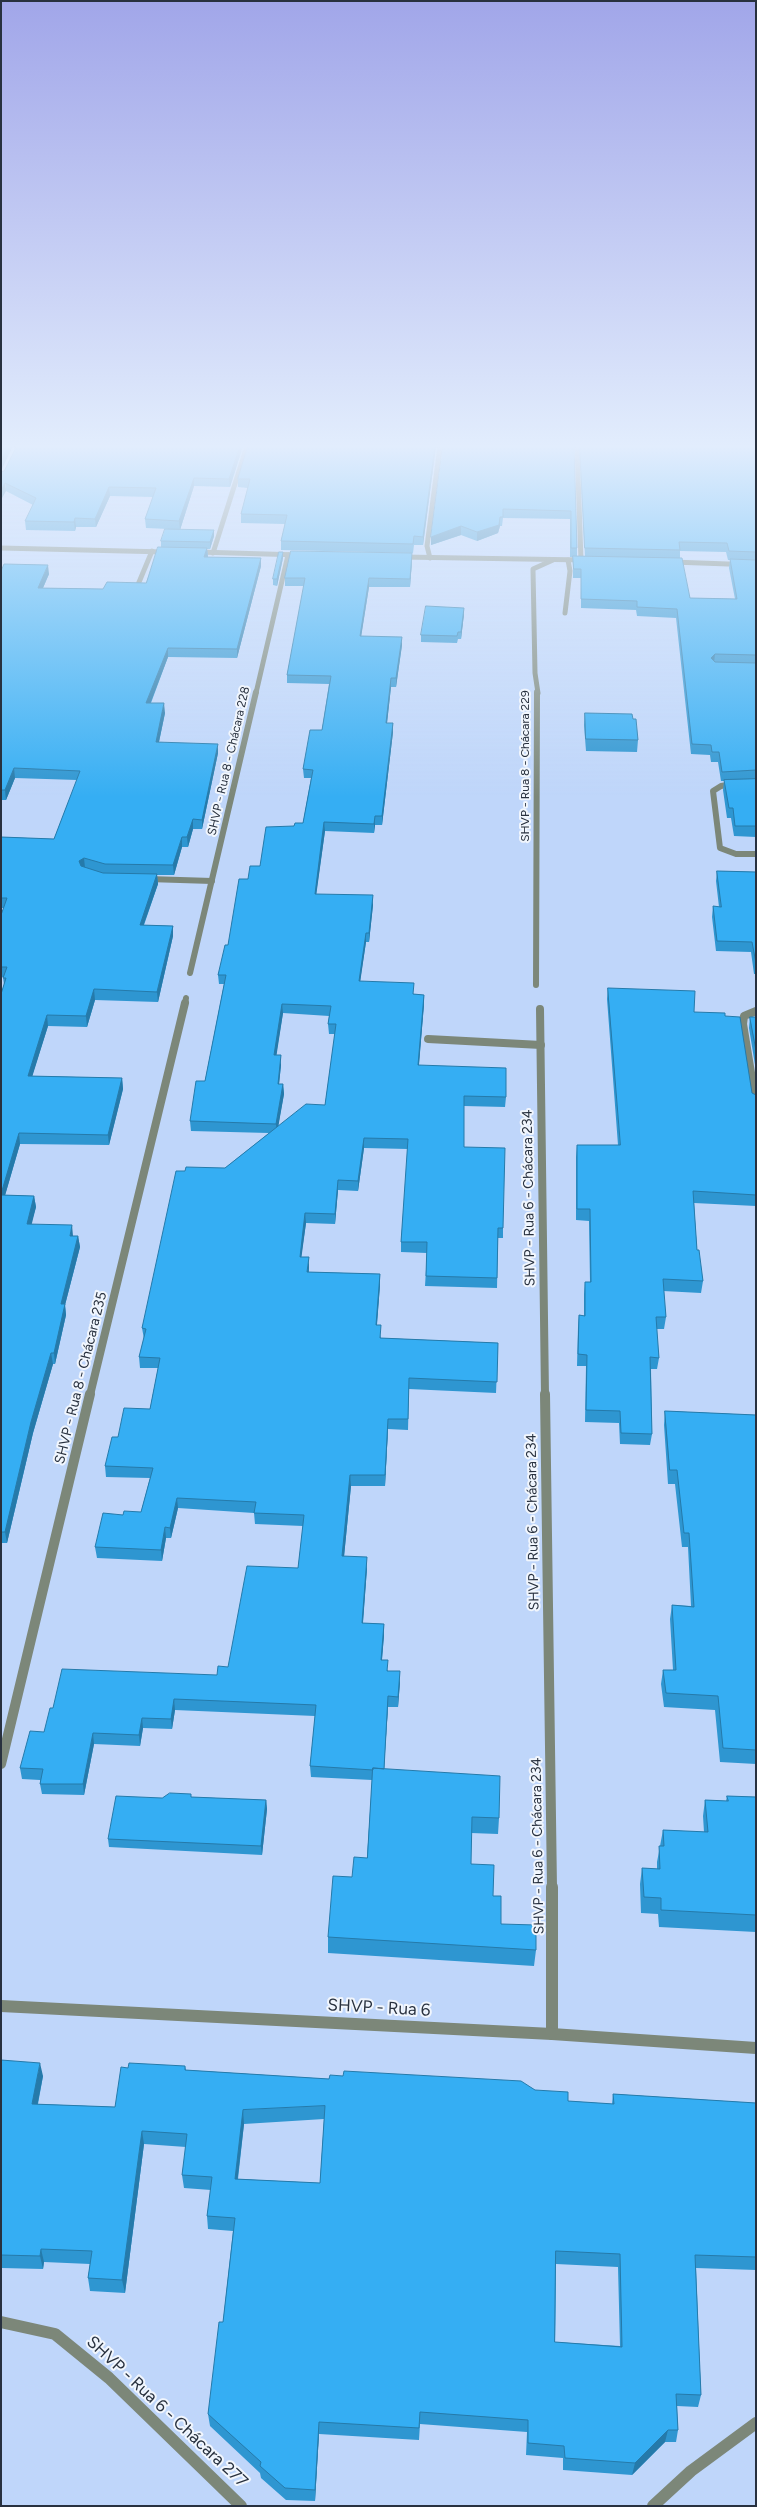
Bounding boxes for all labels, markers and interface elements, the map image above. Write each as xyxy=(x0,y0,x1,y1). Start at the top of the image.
street label: SHVP - Rua 8 - Chácara 228 xyxy=(205,685,253,837)
street label: SHVP - Rua 8 - Chácara 229 xyxy=(518,690,532,842)
street label: SHVP - Rua 6 - Chácara 234 xyxy=(519,1109,539,1287)
street label: SHVP - Rua 8 - Chácara 235 xyxy=(51,1290,111,1466)
street label: SHVP - Rua 6 - Chácara 234 xyxy=(523,1433,543,1611)
street label: SHVP - Rua 6 - Chácara 234 xyxy=(528,1757,548,1935)
street label: SHVP - Rua 6 xyxy=(327,1995,431,2021)
street label: SHVP - Rua 6 - Chácara 277 xyxy=(82,2332,252,2492)

